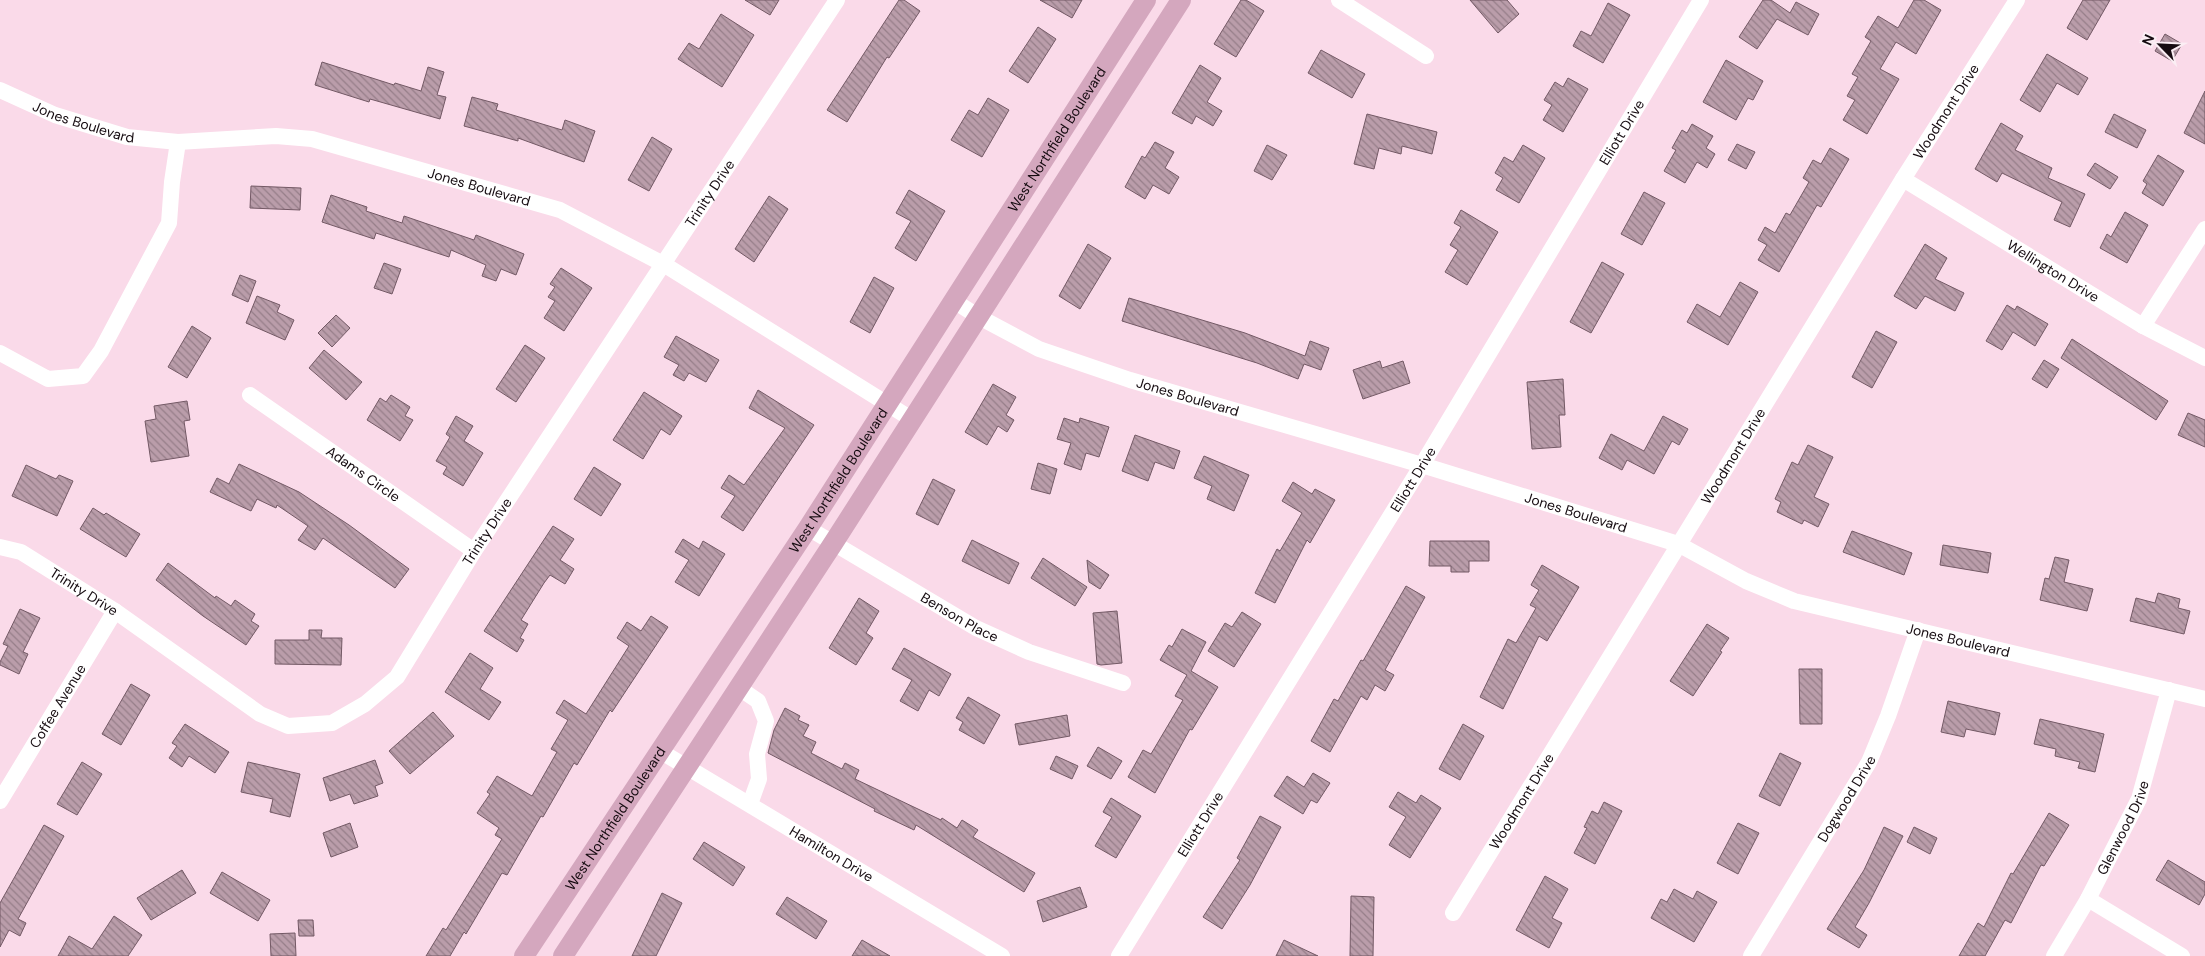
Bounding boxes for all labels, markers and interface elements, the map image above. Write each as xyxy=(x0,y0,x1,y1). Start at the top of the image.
north arrow xyxy=(2135,20,2185,70)
text: N xyxy=(2138,31,2158,48)
street label: Woodmont Drive xyxy=(1909,60,1983,163)
street label: West Northfield Boulevard xyxy=(1004,63,1110,215)
street label: Elliott Drive xyxy=(1595,96,1648,168)
street label: Jones Boulevard xyxy=(30,97,135,147)
street label: Trinity Drive xyxy=(681,156,738,230)
street label: Jones Boulevard xyxy=(426,164,532,210)
street label: Wellington Drive xyxy=(2004,236,2103,306)
street label: Jones Boulevard xyxy=(1134,373,1241,420)
street label: West Northfield Boulevard xyxy=(785,405,892,556)
street label: Woodmont Drive xyxy=(1697,405,1769,507)
street label: Adams Circle xyxy=(323,442,404,506)
street label: Elliott Drive xyxy=(1386,443,1440,515)
street label: Jones Boulevard xyxy=(1523,488,1629,537)
street label: Trinity Drive xyxy=(458,494,516,569)
street label: Trinity Drive xyxy=(47,563,122,620)
street label: Benson Place xyxy=(918,588,1001,646)
street label: Jones Boulevard xyxy=(1904,619,2012,661)
street label: Coffee Avenue xyxy=(25,661,90,751)
street label: West Northfield Boulevard xyxy=(561,743,669,894)
street label: Woodmont Drive xyxy=(1485,750,1558,853)
street label: Dogwood Drive xyxy=(1813,753,1880,845)
street label: Glenwood Drive xyxy=(2093,779,2153,878)
street label: Elliott Drive xyxy=(1173,788,1227,860)
street label: Hamilton Drive xyxy=(786,822,877,886)

